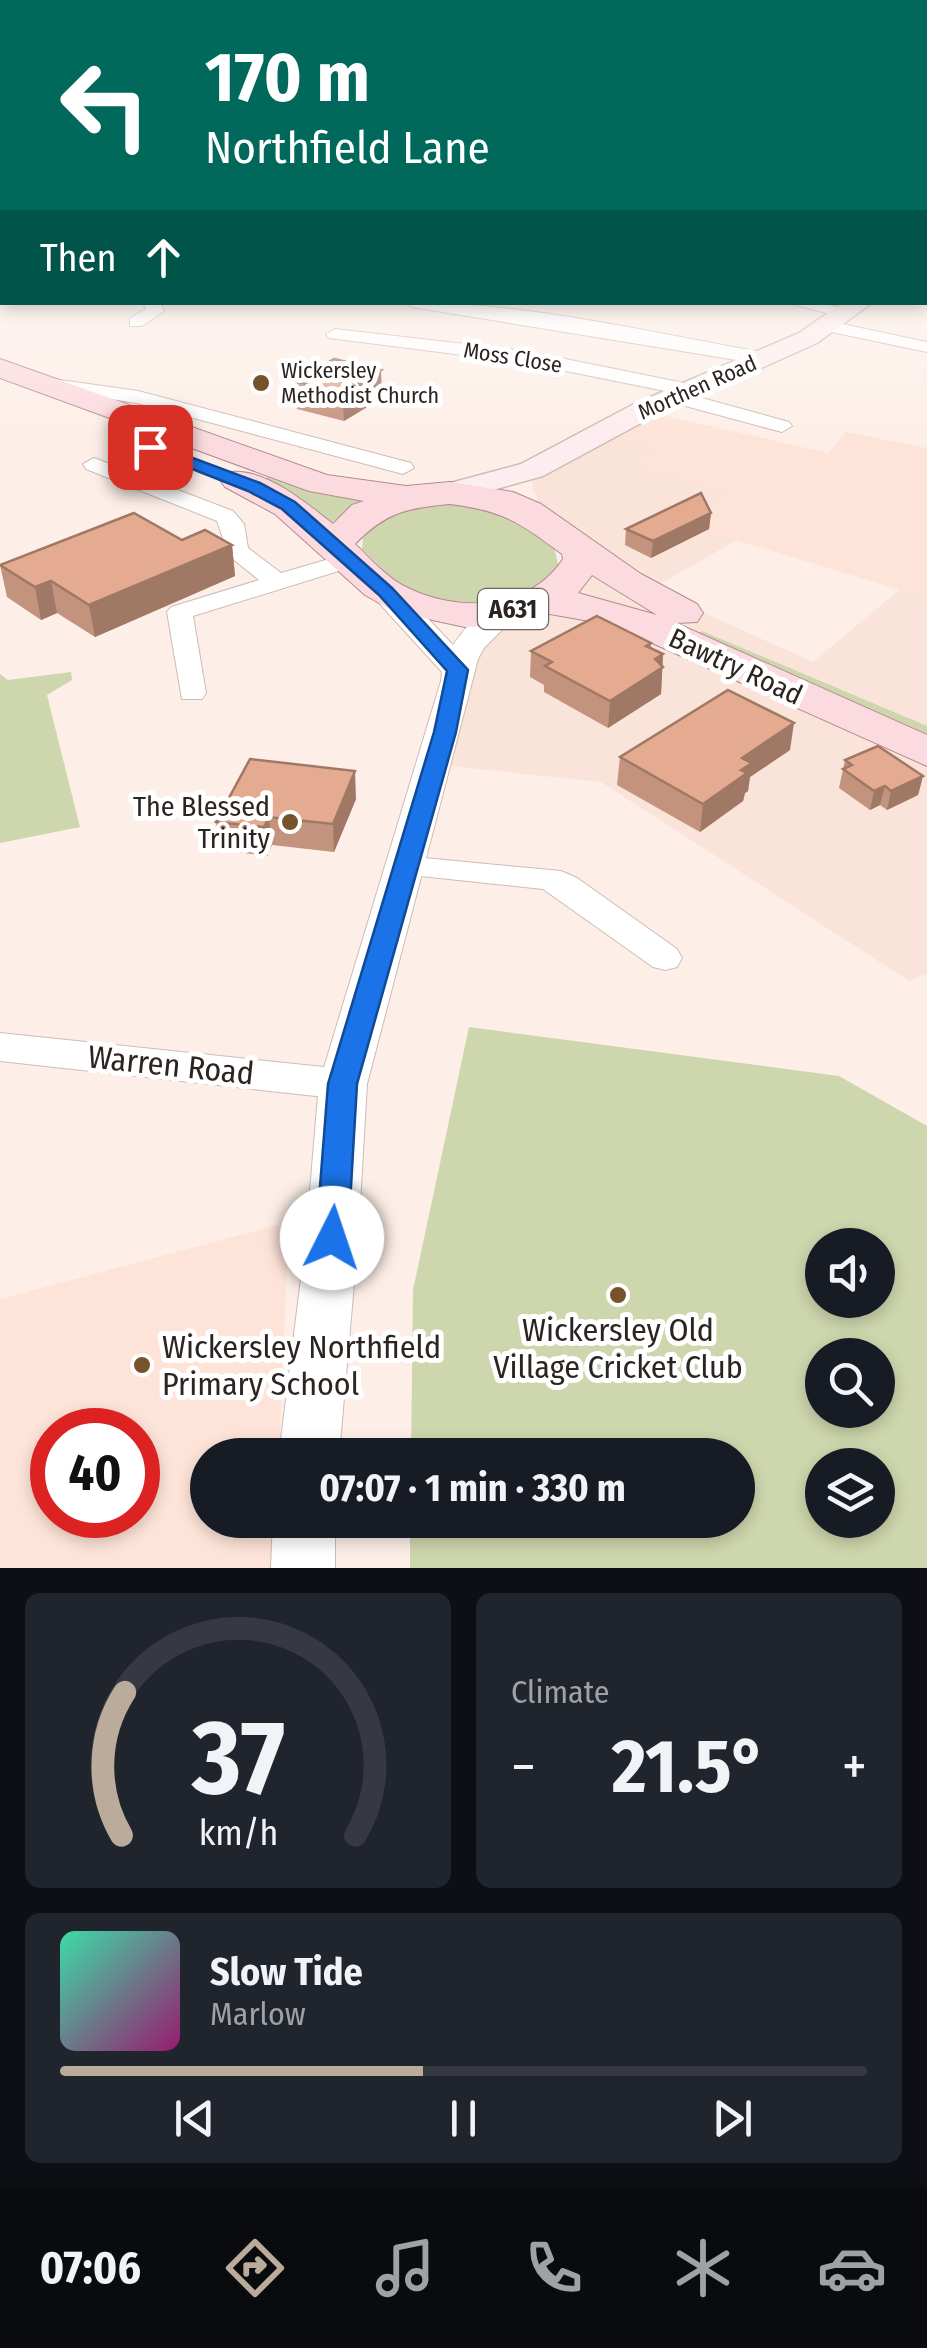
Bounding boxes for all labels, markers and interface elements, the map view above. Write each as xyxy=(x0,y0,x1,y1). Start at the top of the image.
text: 170 m xyxy=(205,36,370,120)
icon: left xyxy=(40,40,170,170)
text: Northfield Lane xyxy=(205,121,490,175)
icon: ahead xyxy=(136,230,191,285)
text: Then xyxy=(40,235,116,281)
street label: Moss Close xyxy=(462,336,564,379)
street label: Morthen Road xyxy=(634,349,761,426)
place label: Wickersley Methodist Church xyxy=(281,357,439,409)
marker: Wickersley Methodist Church xyxy=(250,372,272,394)
pin xyxy=(108,405,193,490)
icon: arrive xyxy=(123,420,178,475)
road number: A631 xyxy=(478,589,548,629)
street label: Bawtry Road xyxy=(664,621,808,712)
place label: The Blessed Trinity xyxy=(133,790,271,855)
marker: The Blessed Trinity xyxy=(279,811,301,833)
street label: Warren Road xyxy=(86,1037,256,1093)
position arrow xyxy=(280,1186,384,1290)
map controls xyxy=(805,1228,895,1538)
button: sound xyxy=(805,1228,895,1318)
marker: Wickersley Old Village Cricket Club xyxy=(607,1284,629,1306)
place label: Wickersley Old Village Cricket Club xyxy=(493,1311,743,1386)
place label: Wickersley Northfield Primary School xyxy=(162,1328,441,1403)
button: search xyxy=(805,1338,895,1428)
marker: Wickersley Northfield Primary School xyxy=(131,1354,153,1376)
speed limit sign: 40 xyxy=(30,1408,160,1538)
button: layers xyxy=(805,1448,895,1538)
text: 07:07 · 1 min · 330 m xyxy=(319,1465,626,1511)
text: Climate xyxy=(511,1673,610,1711)
text: 37 xyxy=(191,1696,284,1821)
text: 21.5° xyxy=(612,1722,766,1812)
text: − xyxy=(511,1734,536,1800)
text: + xyxy=(842,1734,867,1800)
text: km/h xyxy=(198,1812,278,1854)
text: Slow Tide xyxy=(210,1949,363,1995)
text: Marlow xyxy=(210,1995,306,2033)
icon: previous xyxy=(167,2091,222,2146)
icon: pause xyxy=(436,2091,491,2146)
icon: next xyxy=(705,2091,760,2146)
icon: directions xyxy=(220,2233,290,2303)
icon: music xyxy=(370,2233,440,2303)
icon: phone xyxy=(519,2233,589,2303)
icon: climate xyxy=(668,2233,738,2303)
icon: car xyxy=(817,2233,887,2303)
text: 07:06 xyxy=(40,2241,141,2295)

